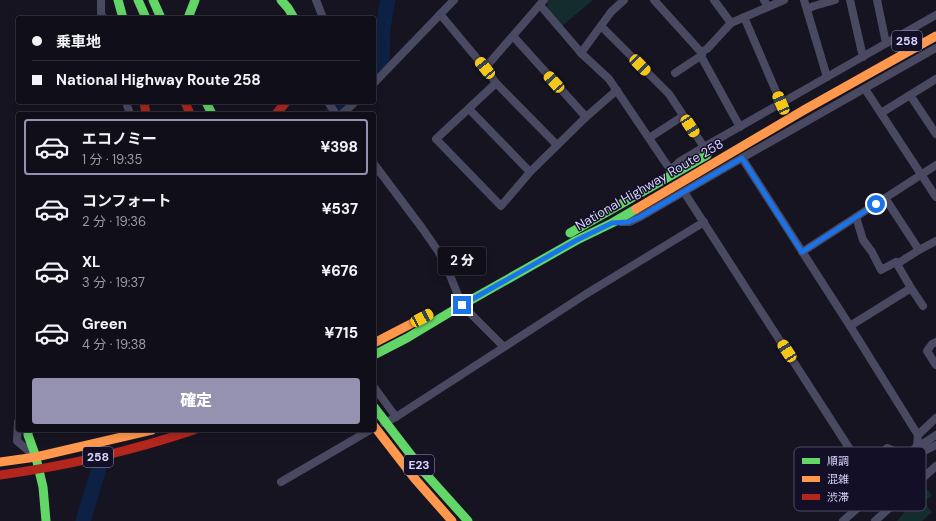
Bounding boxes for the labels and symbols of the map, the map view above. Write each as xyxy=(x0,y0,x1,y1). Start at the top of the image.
road number: 258 xyxy=(892,31,922,51)
car xyxy=(627,52,653,78)
car xyxy=(473,55,497,81)
car xyxy=(542,69,566,95)
car xyxy=(771,90,791,116)
car xyxy=(678,113,702,139)
street label: National Highway Route 258 xyxy=(572,135,726,234)
route start xyxy=(867,195,885,213)
callout: 2 分 xyxy=(438,247,486,275)
route end xyxy=(453,296,471,314)
car xyxy=(409,307,435,329)
car xyxy=(775,338,799,364)
road number: 258 xyxy=(83,447,113,467)
legend xyxy=(794,447,926,511)
text: 順調 xyxy=(827,454,849,468)
road number: E23 xyxy=(404,455,434,475)
text: 混雑 xyxy=(827,472,849,486)
text: 渋滞 xyxy=(827,490,849,504)

